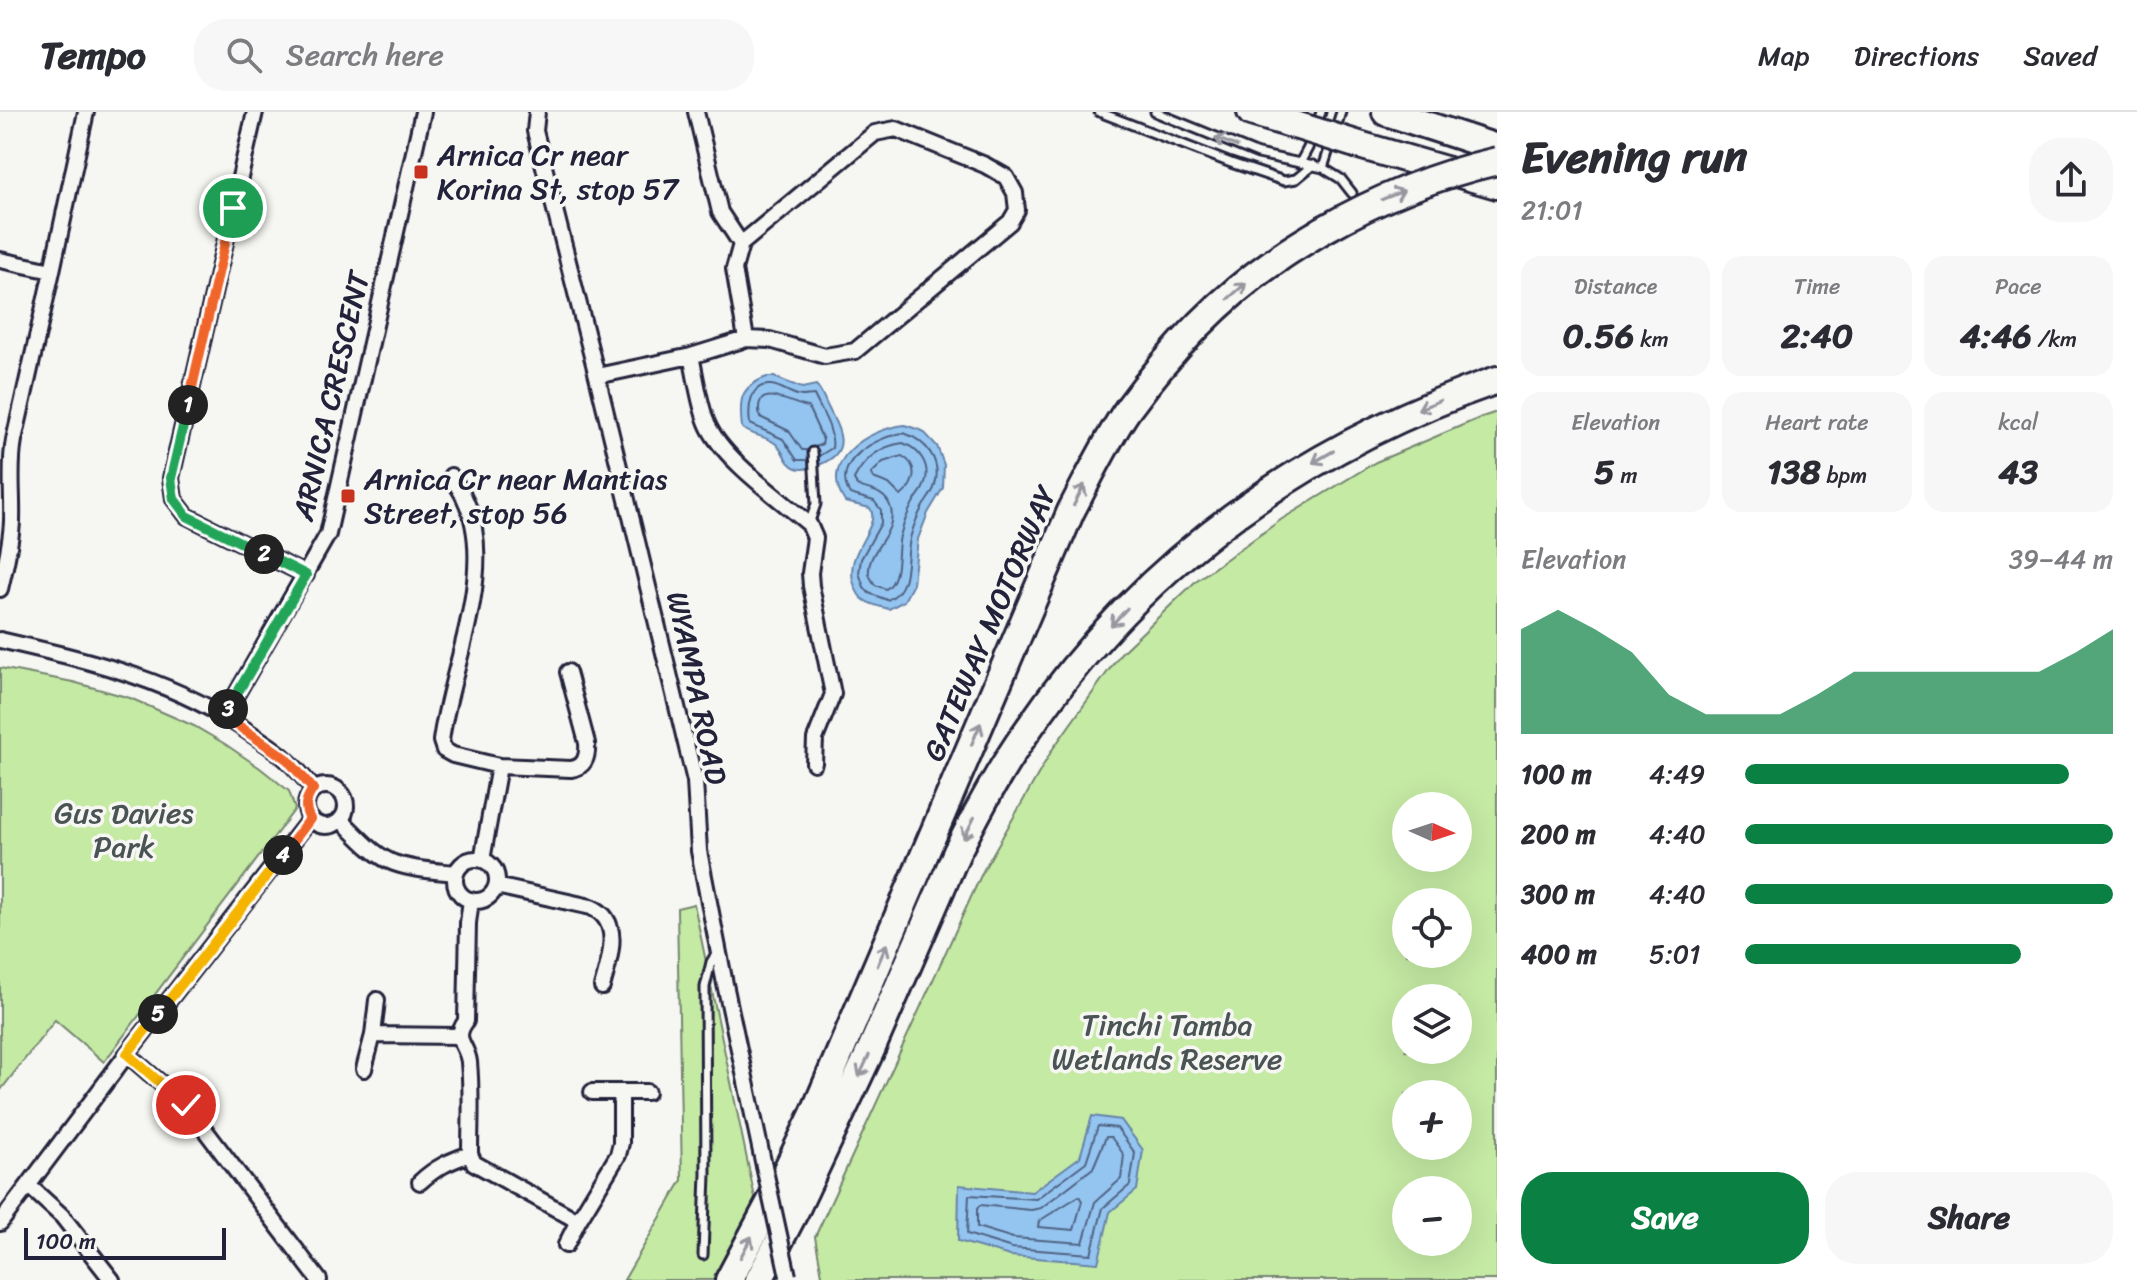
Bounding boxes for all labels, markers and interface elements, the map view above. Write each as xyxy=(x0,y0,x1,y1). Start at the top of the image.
search box xyxy=(194,19,754,91)
text: Tempo xyxy=(40,22,146,89)
text: Search here xyxy=(286,28,444,82)
text: Map xyxy=(1758,31,1810,80)
text: Directions xyxy=(1854,31,1979,80)
text: Saved xyxy=(2023,31,2097,80)
icon: search xyxy=(222,33,266,77)
text: Evening run xyxy=(1521,118,1747,196)
place label: Arnica Cr near Korina St, stop 57 xyxy=(436,128,680,216)
one-way arrow xyxy=(1214,134,1239,148)
button: share xyxy=(2029,138,2113,222)
marker: Arnica Cr near Korina St, stop 57 xyxy=(412,163,430,181)
pin xyxy=(199,174,267,242)
icon: arrive xyxy=(211,186,255,230)
one-way arrow xyxy=(1380,187,1405,202)
text: 21:01 xyxy=(1521,187,1583,233)
street label: ARNICA CRESCENT xyxy=(276,264,386,527)
text: Distance xyxy=(1574,267,1657,306)
text: Time xyxy=(1794,267,1840,306)
text: Pace xyxy=(1995,267,2042,306)
one-way arrow xyxy=(1227,283,1247,301)
text: 0.56 xyxy=(1563,306,1634,366)
text: 2:40 xyxy=(1781,306,1853,366)
text: 4:46 xyxy=(1960,306,2032,366)
text: km xyxy=(1634,320,1669,359)
text: /km xyxy=(2032,320,2077,359)
pin: 1 xyxy=(168,385,208,425)
text: 1 xyxy=(183,385,193,424)
one-way arrow xyxy=(1417,399,1442,414)
text: Elevation xyxy=(1571,403,1660,442)
text: Heart rate xyxy=(1765,403,1869,442)
text: kcal xyxy=(1998,403,2038,442)
text: 5 xyxy=(1594,442,1615,502)
text: 138 xyxy=(1767,442,1821,502)
text: 43 xyxy=(1998,442,2038,502)
one-way arrow xyxy=(1312,449,1335,465)
place label: Arnica Cr near Mantias Street, stop 56 xyxy=(363,452,668,540)
text: m xyxy=(1615,456,1637,495)
text: bpm xyxy=(1821,456,1867,495)
street label: GATEWAY MOTORWAY xyxy=(907,476,1073,770)
one-way arrow xyxy=(1072,484,1087,508)
marker: Arnica Cr near Mantias Street, stop 56 xyxy=(339,487,357,505)
pin: 2 xyxy=(244,534,284,574)
text: 2 xyxy=(258,534,270,573)
text: Elevation xyxy=(1521,536,1626,582)
text: 39–44 m xyxy=(2009,536,2113,582)
street label: WYAMPA ROAD xyxy=(650,586,744,790)
one-way arrow xyxy=(1111,607,1129,627)
pin: 3 xyxy=(208,689,248,729)
text: 3 xyxy=(222,689,234,728)
one-way arrow xyxy=(970,722,985,747)
text: 100 m xyxy=(1521,751,1592,797)
text: 4:49 xyxy=(1649,751,1705,797)
park label: Gus Davies Park xyxy=(54,786,194,874)
north arrow xyxy=(1392,792,1472,872)
map controls xyxy=(1392,792,1472,1256)
text: 200 m xyxy=(1521,811,1596,857)
text: 4:40 xyxy=(1649,811,1706,857)
one-way arrow xyxy=(961,816,977,840)
pin: 4 xyxy=(263,835,303,875)
text: 4 xyxy=(276,835,290,874)
text: 300 m xyxy=(1521,871,1595,917)
text: 4:40 xyxy=(1649,871,1706,917)
button: locate xyxy=(1392,888,1472,968)
text: 400 m xyxy=(1521,931,1597,977)
text: 5:01 xyxy=(1649,931,1700,977)
one-way arrow xyxy=(876,943,891,968)
button: layers xyxy=(1392,984,1472,1064)
pin: 5 xyxy=(138,994,178,1034)
text: 5 xyxy=(151,994,165,1033)
park label: Tinchi Tamba Wetlands Reserve xyxy=(1051,998,1283,1086)
one-way arrow xyxy=(855,1053,870,1078)
pin xyxy=(152,1071,220,1139)
button: + xyxy=(1392,1080,1472,1160)
icon: check xyxy=(164,1083,208,1127)
button: Save xyxy=(1521,1172,1809,1264)
button: Share xyxy=(1825,1172,2113,1264)
button: − xyxy=(1392,1176,1472,1256)
text: 100 m xyxy=(36,1222,96,1261)
scale bar xyxy=(24,1224,226,1260)
one-way arrow xyxy=(739,1236,755,1260)

